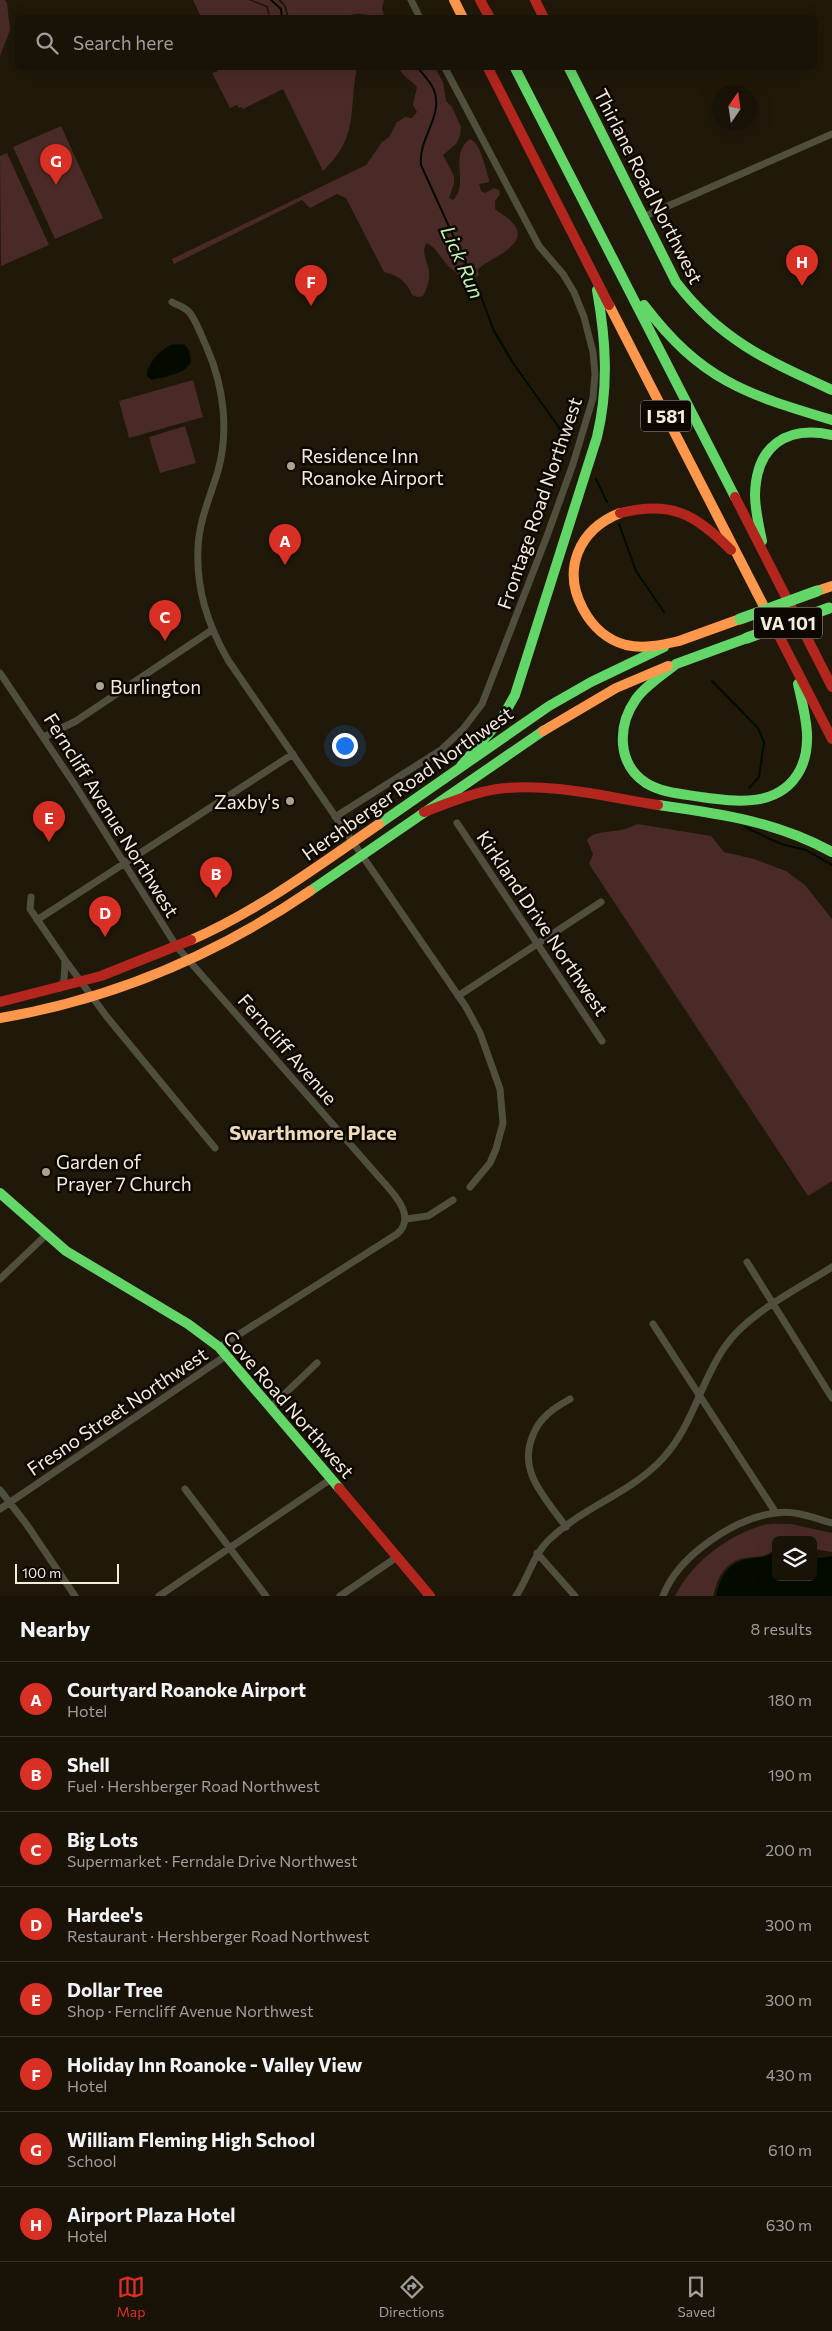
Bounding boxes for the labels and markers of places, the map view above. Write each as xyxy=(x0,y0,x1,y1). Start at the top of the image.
pin: G xyxy=(40,144,72,185)
pin: H xyxy=(786,245,818,286)
pin: F xyxy=(295,265,327,306)
place label: Residence Inn Roanoke Airport xyxy=(301,444,444,489)
marker: Residence Inn Roanoke Airport xyxy=(285,460,297,472)
pin: A xyxy=(269,524,301,565)
pin: C xyxy=(149,600,181,641)
place label: Burlington xyxy=(110,675,201,698)
marker: Burlington xyxy=(94,680,106,692)
place label: Zaxby's xyxy=(214,790,280,813)
marker: Zaxby's xyxy=(284,795,296,807)
pin: E xyxy=(33,801,65,842)
pin: B xyxy=(200,857,232,898)
pin: D xyxy=(89,896,121,937)
place label: Garden of Prayer 7 Church xyxy=(56,1150,192,1195)
marker: Garden of Prayer 7 Church xyxy=(40,1166,52,1178)

